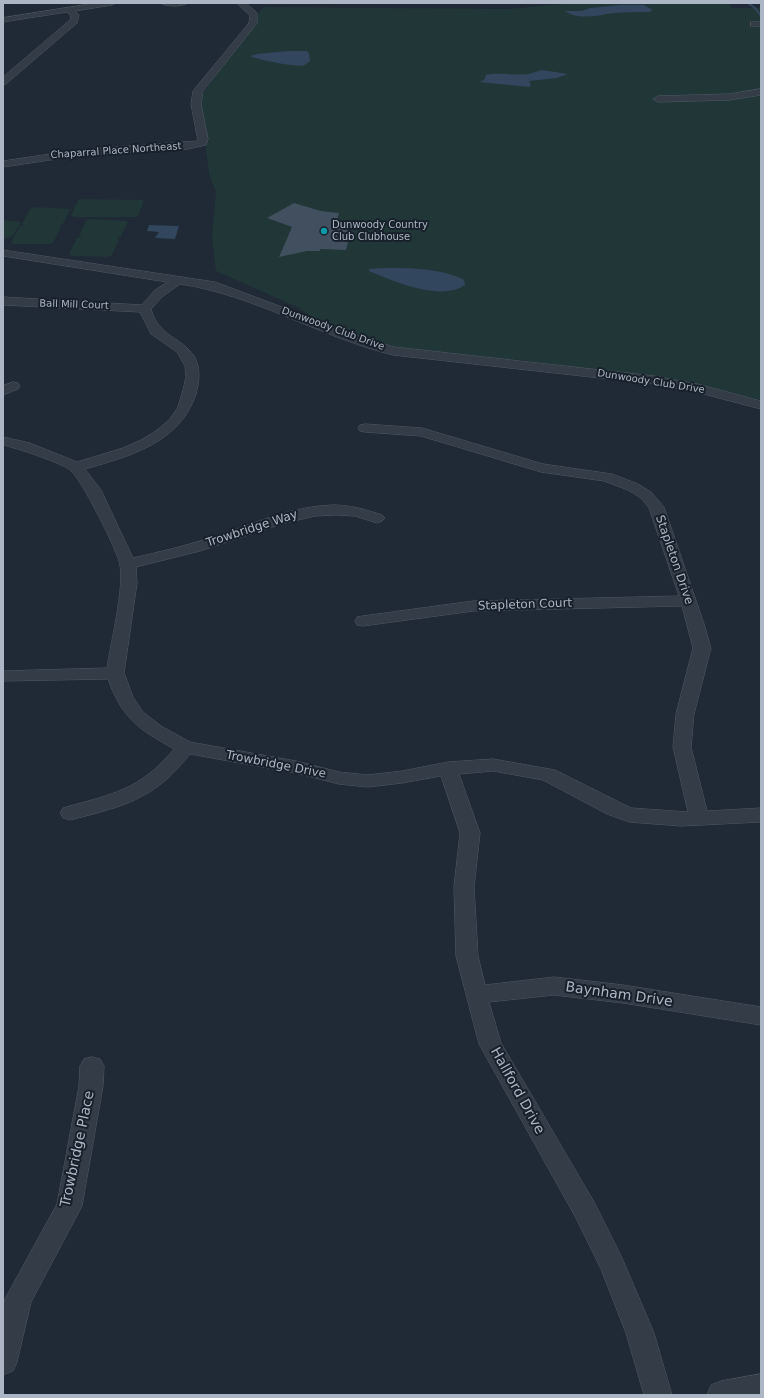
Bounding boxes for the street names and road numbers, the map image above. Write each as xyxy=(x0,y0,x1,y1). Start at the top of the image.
street label: Chaparral Place Northeast xyxy=(50,140,182,162)
street label: Ball Mill Court xyxy=(39,298,109,312)
street label: Dunwoody Club Drive xyxy=(280,305,386,353)
street label: Dunwoody Club Drive xyxy=(596,368,706,396)
street label: Trowbridge Way xyxy=(204,507,300,551)
street label: Stapleton Drive xyxy=(652,513,696,607)
street label: Stapleton Court xyxy=(478,596,572,614)
street label: Trowbridge Drive xyxy=(225,748,327,782)
street label: Baynham Drive xyxy=(564,979,674,1011)
street label: Hallford Drive xyxy=(486,1045,548,1137)
street label: Trowbridge Place xyxy=(57,1089,99,1209)

